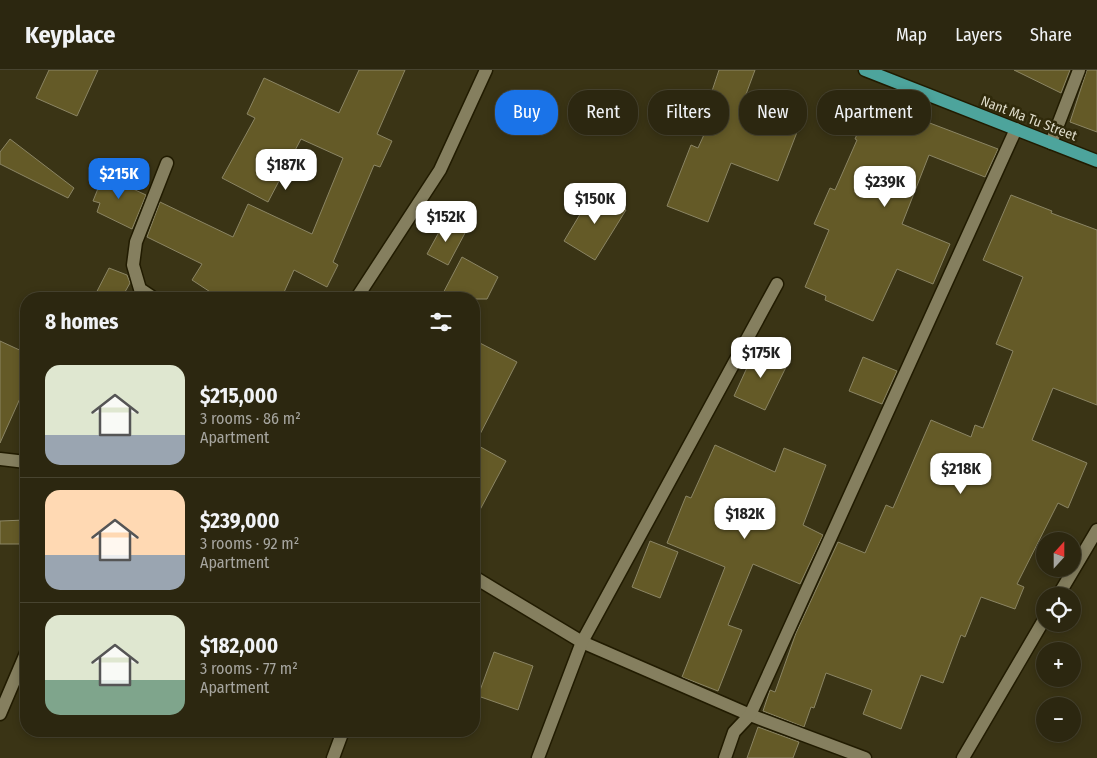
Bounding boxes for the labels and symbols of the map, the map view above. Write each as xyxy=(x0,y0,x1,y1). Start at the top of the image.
street label: Nant Ma Tu Street xyxy=(978,92,1080,145)
pin: $187K xyxy=(251,148,321,191)
pin: $215K xyxy=(84,158,154,200)
pin: $239K xyxy=(850,166,920,208)
pin: $150K xyxy=(560,182,630,225)
pin: $152K xyxy=(411,200,481,243)
pin: $175K xyxy=(726,336,796,379)
pin: $218K xyxy=(926,452,996,495)
pin: $182K xyxy=(710,498,780,540)
north arrow xyxy=(1036,532,1081,578)

